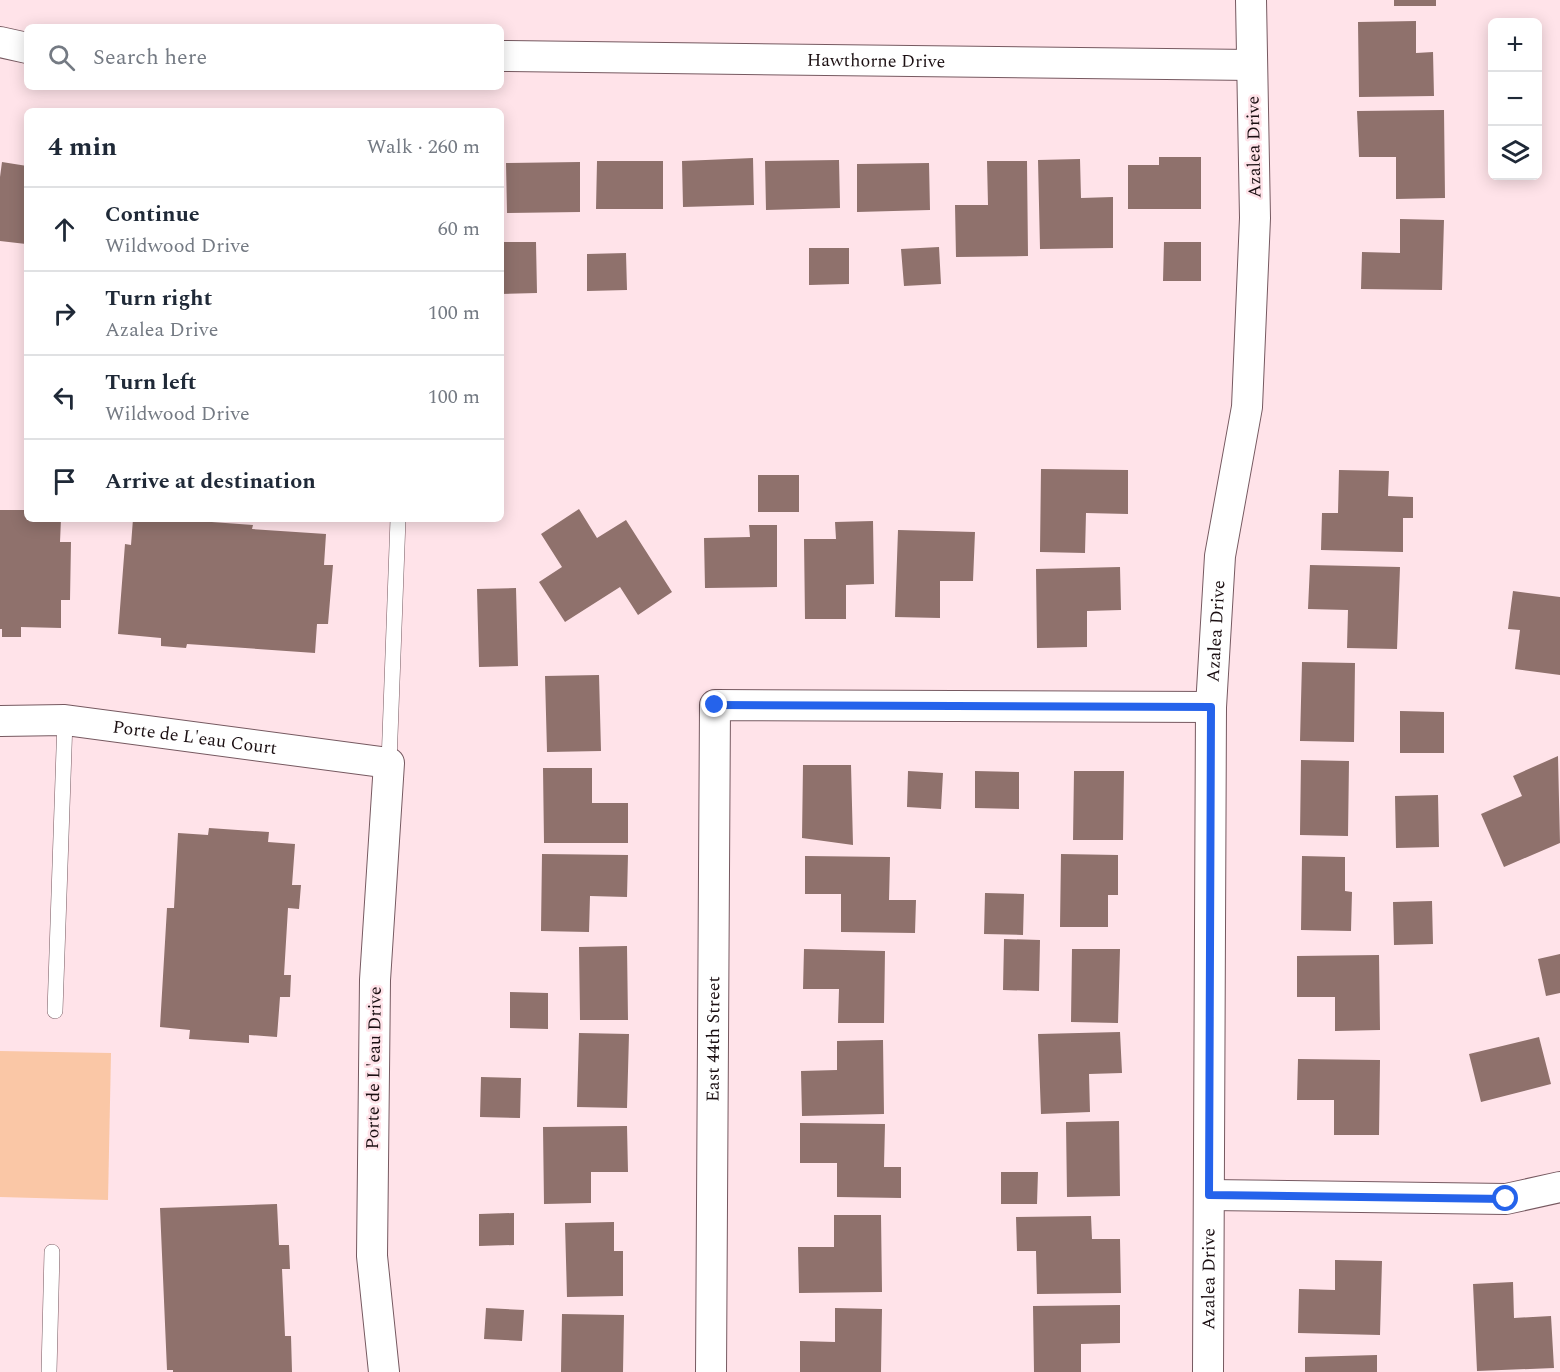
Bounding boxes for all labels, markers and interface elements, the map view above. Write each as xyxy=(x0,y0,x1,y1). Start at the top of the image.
map controls xyxy=(1488,18,1542,180)
button: + xyxy=(1488,18,1542,72)
search box xyxy=(24,24,504,90)
icon: search xyxy=(45,41,78,74)
text: Search here xyxy=(93,41,207,74)
street label: Hawthorne Drive xyxy=(807,46,945,75)
button: − xyxy=(1488,72,1542,126)
street label: Azalea Drive xyxy=(1240,96,1268,198)
button: layers xyxy=(1488,126,1542,180)
text: 4 min xyxy=(48,127,117,167)
text: Walk · 260 m xyxy=(367,132,480,162)
text: Continue xyxy=(105,198,200,231)
icon: ahead xyxy=(48,213,81,246)
text: 60 m xyxy=(438,214,480,244)
text: Wildwood Drive xyxy=(105,231,250,261)
text: Turn right xyxy=(105,282,212,315)
icon: right xyxy=(48,297,81,330)
text: 100 m xyxy=(428,298,480,328)
text: Azalea Drive xyxy=(105,315,218,345)
text: Turn left xyxy=(105,366,197,399)
icon: left xyxy=(48,381,81,414)
text: 100 m xyxy=(428,382,480,412)
text: Wildwood Drive xyxy=(105,399,250,429)
icon: arrive xyxy=(48,465,81,498)
text: Arrive at destination xyxy=(105,465,316,498)
street label: Azalea Drive xyxy=(1199,579,1232,683)
route end xyxy=(701,691,727,717)
street label: Porte de L'eau Court xyxy=(111,713,279,762)
street label: East 44th Street xyxy=(699,976,727,1102)
street label: Porte de L'eau Drive xyxy=(359,986,389,1150)
route start xyxy=(1492,1185,1518,1211)
street label: Azalea Drive xyxy=(1195,1228,1222,1330)

